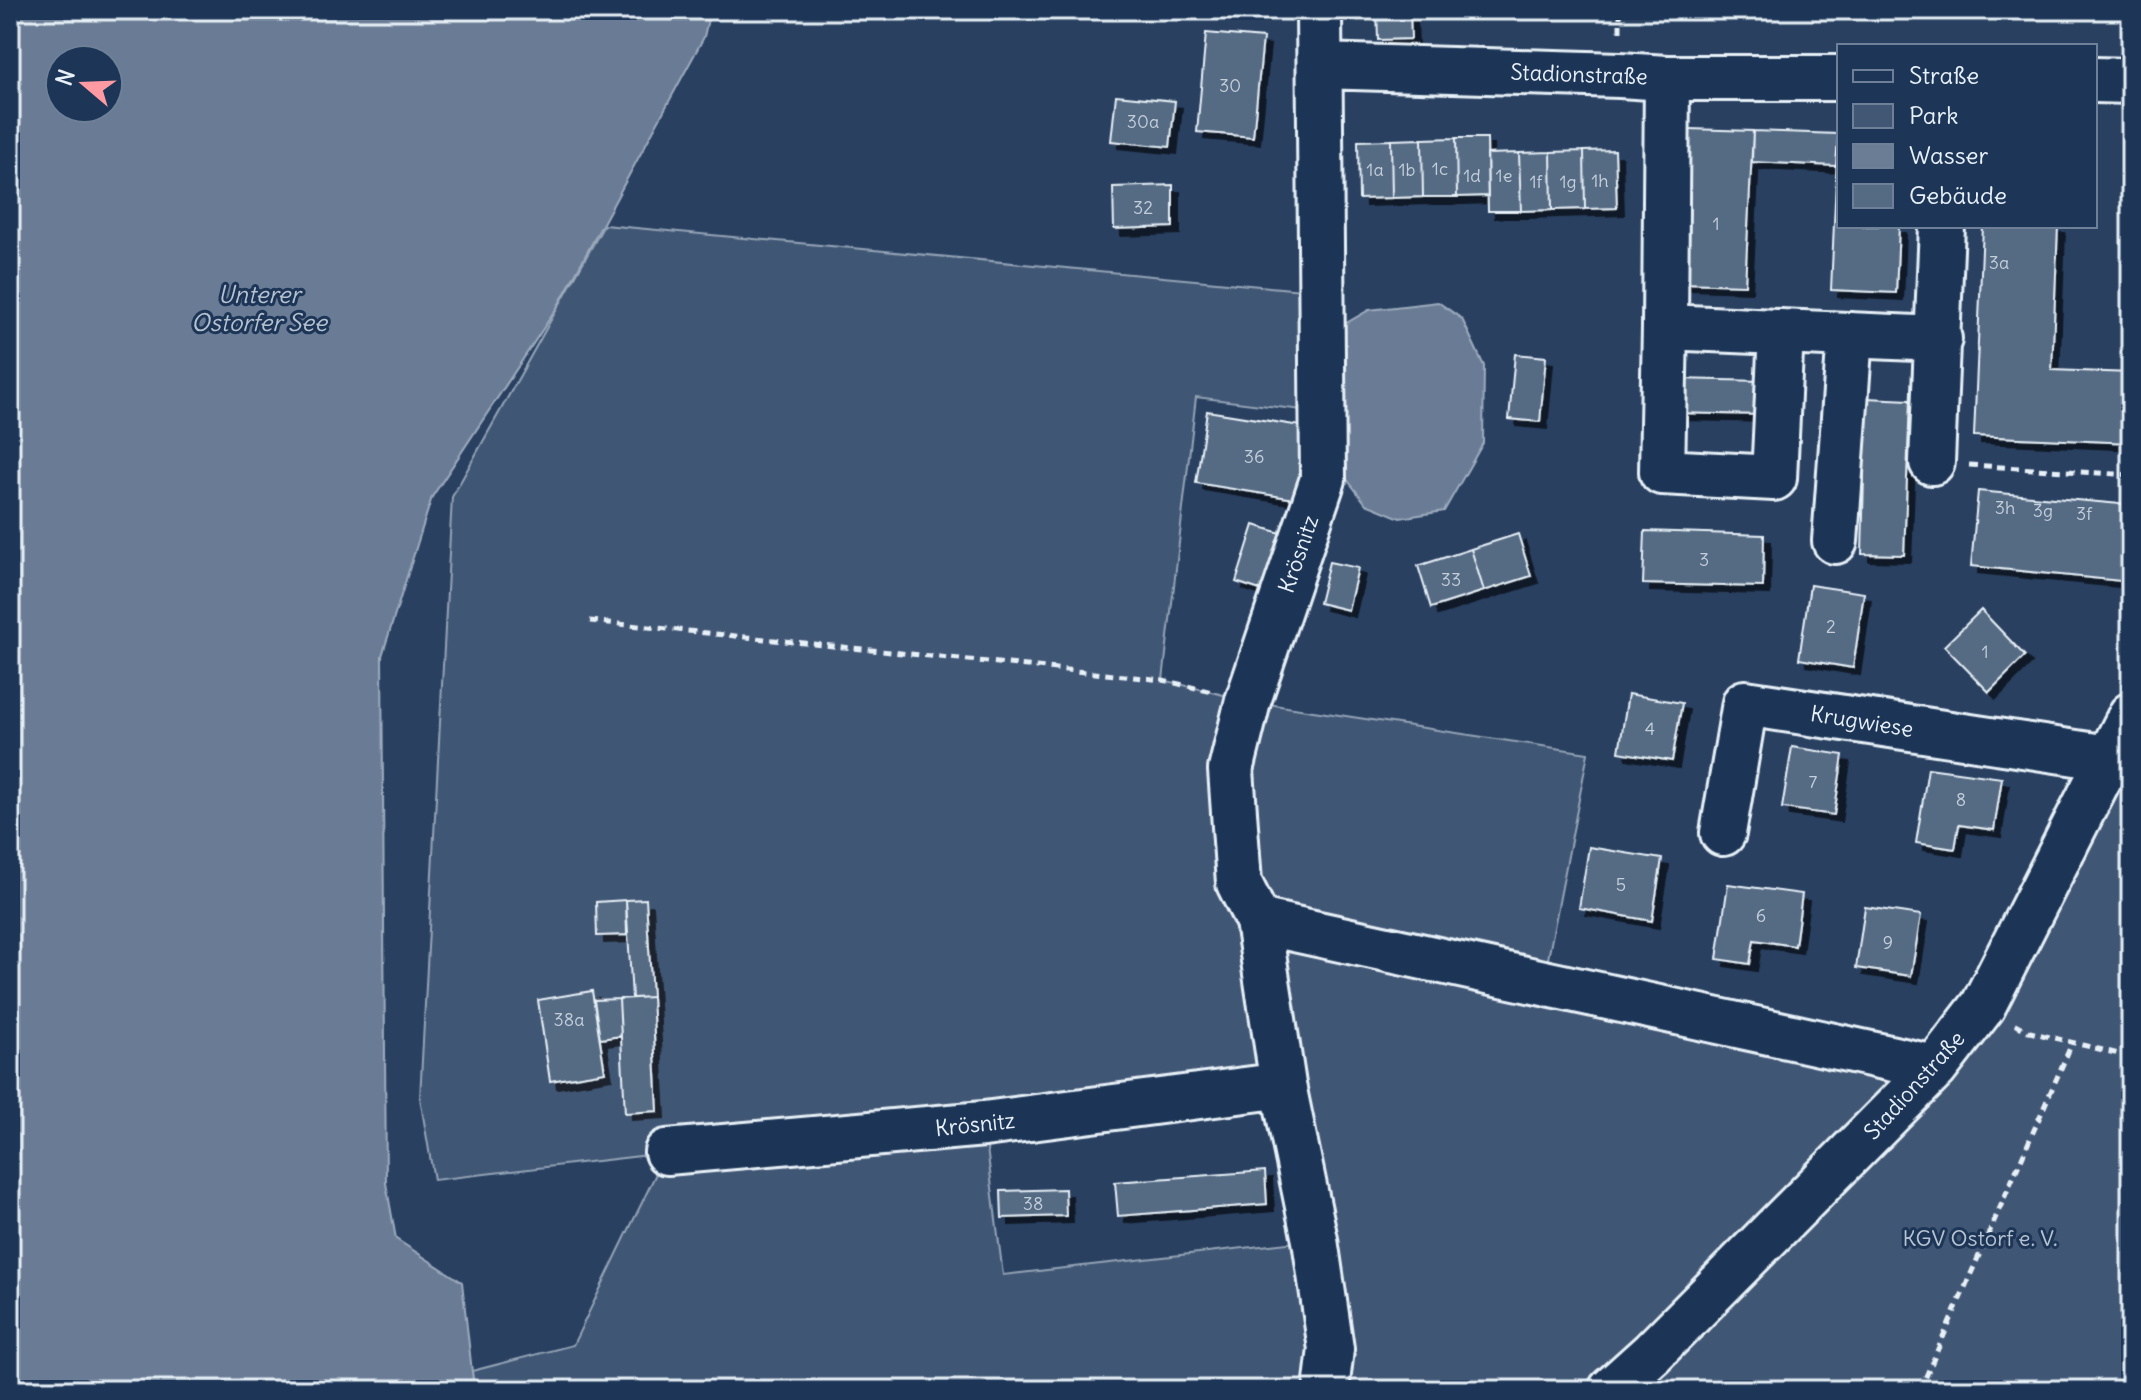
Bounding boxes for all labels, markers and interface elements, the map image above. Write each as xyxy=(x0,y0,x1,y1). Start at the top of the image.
north arrow xyxy=(44,44,124,124)
legend xyxy=(1837,44,2097,228)
street label: Stadionstraße xyxy=(1510,58,1648,90)
text: Straße xyxy=(1909,60,1979,90)
text: N xyxy=(49,66,81,89)
house number: 30 xyxy=(1219,74,1241,97)
text: Park xyxy=(1909,100,1959,130)
house number: 30a xyxy=(1127,110,1159,133)
text: Wasser xyxy=(1909,140,1989,170)
house number: 1c xyxy=(1432,157,1448,180)
house number: 1a xyxy=(1366,158,1384,181)
house number: 1b xyxy=(1398,158,1416,181)
house number: 1d xyxy=(1463,164,1481,187)
house number: 1e xyxy=(1496,164,1512,187)
house number: 1h xyxy=(1591,169,1609,192)
house number: 1f xyxy=(1529,170,1544,193)
house number: 1g xyxy=(1559,170,1577,193)
text: Gebäude xyxy=(1909,180,2007,210)
house number: 32 xyxy=(1133,196,1153,219)
house number: 1 xyxy=(1712,212,1720,235)
house number: 3a xyxy=(1989,251,2009,274)
water label: Unterer Ostorfer See xyxy=(191,279,329,337)
house number: 36 xyxy=(1244,445,1264,468)
house number: 3h xyxy=(1995,496,2015,519)
house number: 3g xyxy=(2033,499,2053,522)
house number: 3f xyxy=(2076,502,2093,525)
street label: Krösnitz xyxy=(1272,511,1324,597)
house number: 3 xyxy=(1699,548,1709,571)
house number: 33 xyxy=(1441,568,1461,591)
house number: 2 xyxy=(1826,615,1836,638)
house number: 1 xyxy=(1981,640,1989,663)
street label: Krugwiese xyxy=(1809,699,1915,743)
house number: 4 xyxy=(1645,717,1655,740)
house number: 7 xyxy=(1809,770,1818,793)
house number: 8 xyxy=(1956,788,1966,811)
house number: 5 xyxy=(1616,873,1626,896)
house number: 6 xyxy=(1756,904,1766,927)
house number: 9 xyxy=(1883,931,1893,954)
house number: 38a xyxy=(554,1008,584,1031)
street label: Stadionstraße xyxy=(1858,1025,1970,1145)
street label: Krösnitz xyxy=(934,1106,1016,1142)
house number: 38 xyxy=(1023,1192,1043,1215)
park label: KGV Ostorf e. V. xyxy=(1902,1224,2058,1252)

